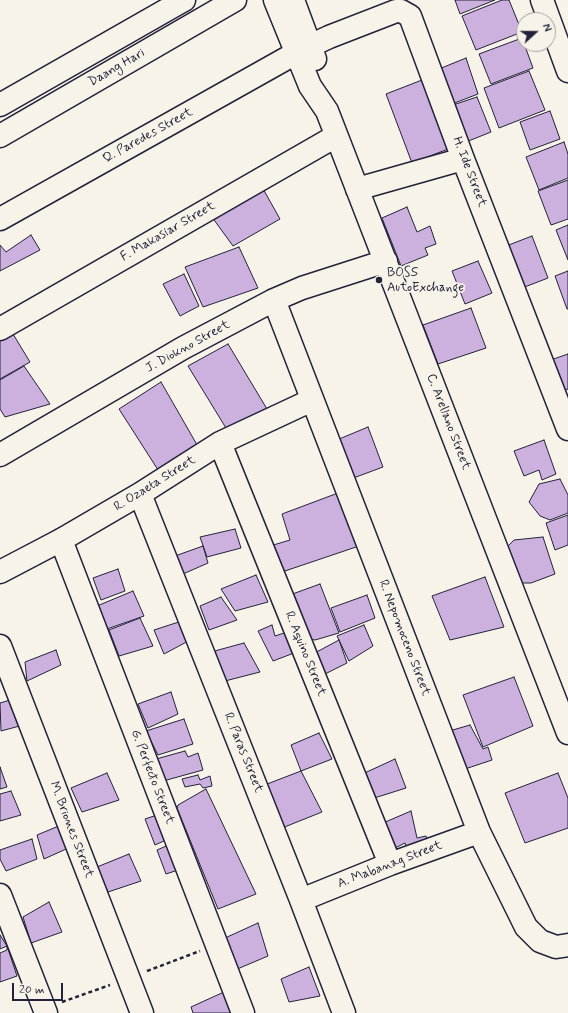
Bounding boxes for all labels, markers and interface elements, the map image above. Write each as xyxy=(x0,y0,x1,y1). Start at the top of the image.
north arrow xyxy=(516,12,556,52)
text: N xyxy=(538,22,554,34)
street label: Daang Hari xyxy=(86,46,148,90)
street label: Q. Paredes Street xyxy=(100,105,196,167)
street label: H. Ide Street xyxy=(448,135,490,209)
street label: F. Makasiar Street xyxy=(118,199,218,265)
place label: BOSS AutoExchange xyxy=(387,265,464,296)
marker: BOSS AutoExchange xyxy=(374,275,384,285)
street label: J. Diokno Street xyxy=(143,317,233,377)
street label: C. Arellano Street xyxy=(423,372,473,472)
street label: R. Ozaeta Street xyxy=(111,453,199,515)
street label: R. Nepomoceno Street xyxy=(375,578,433,698)
street label: R. Aquino Street xyxy=(281,609,329,699)
street label: R. Paras Street xyxy=(220,711,266,795)
street label: G. Perfecto Street xyxy=(127,727,177,827)
street label: M. Briones Street xyxy=(45,779,97,881)
street label: A. Mabanag Street xyxy=(336,838,444,892)
scale bar xyxy=(14,975,65,1001)
text: 20 m xyxy=(19,982,45,998)

